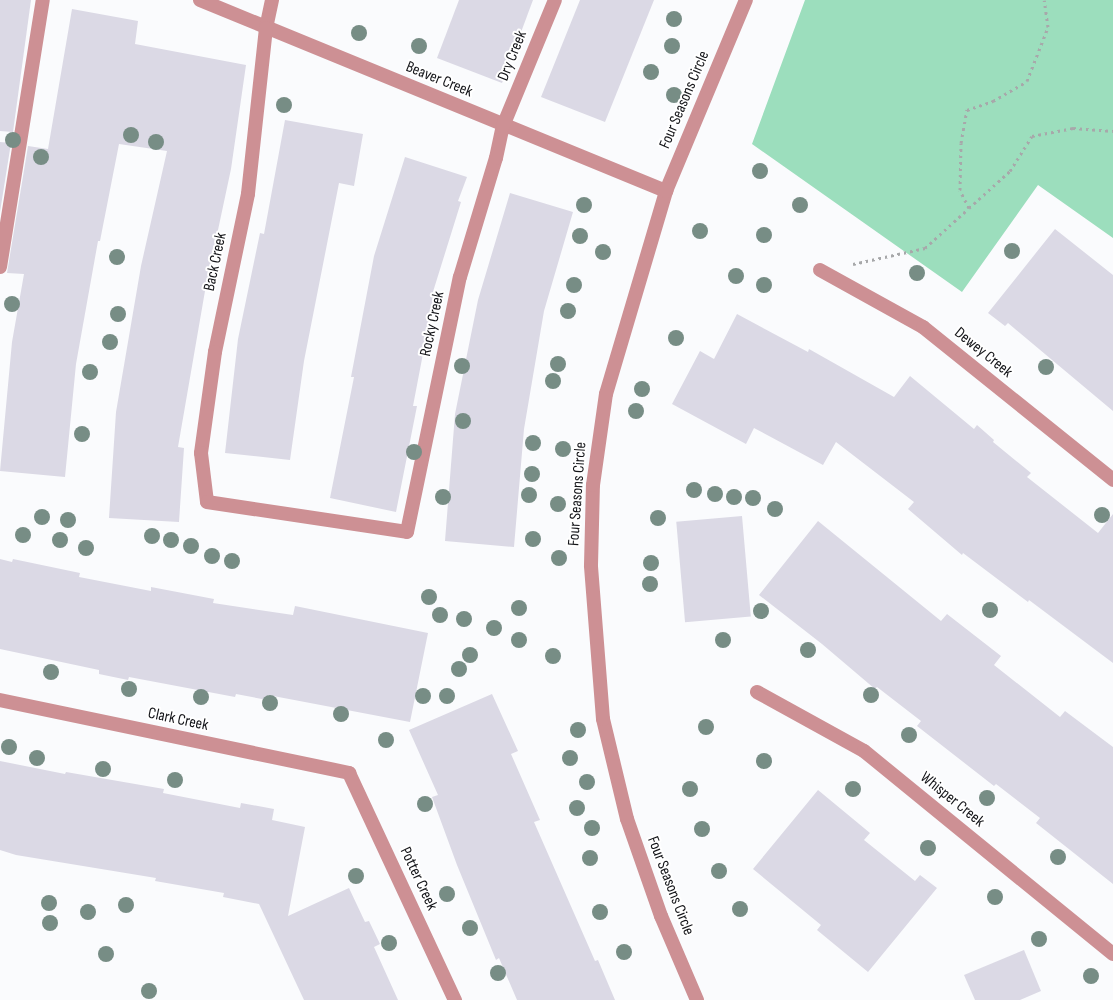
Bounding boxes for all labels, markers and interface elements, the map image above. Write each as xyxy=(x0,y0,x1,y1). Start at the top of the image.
street label: Dry Creek xyxy=(494,28,532,84)
street label: Four Seasons Circle xyxy=(656,48,714,152)
street label: Beaver Creek xyxy=(403,58,475,102)
street label: Back Creek xyxy=(200,231,232,293)
street label: Rocky Creek xyxy=(417,290,449,358)
street label: Dewey Creek xyxy=(950,324,1016,382)
street label: Four Seasons Circle xyxy=(565,441,591,547)
street label: Clark Creek xyxy=(146,704,210,736)
street label: Whisper Creek xyxy=(916,768,988,832)
street label: Four Seasons Circle xyxy=(642,834,698,938)
street label: Potter Creek xyxy=(395,844,441,914)

